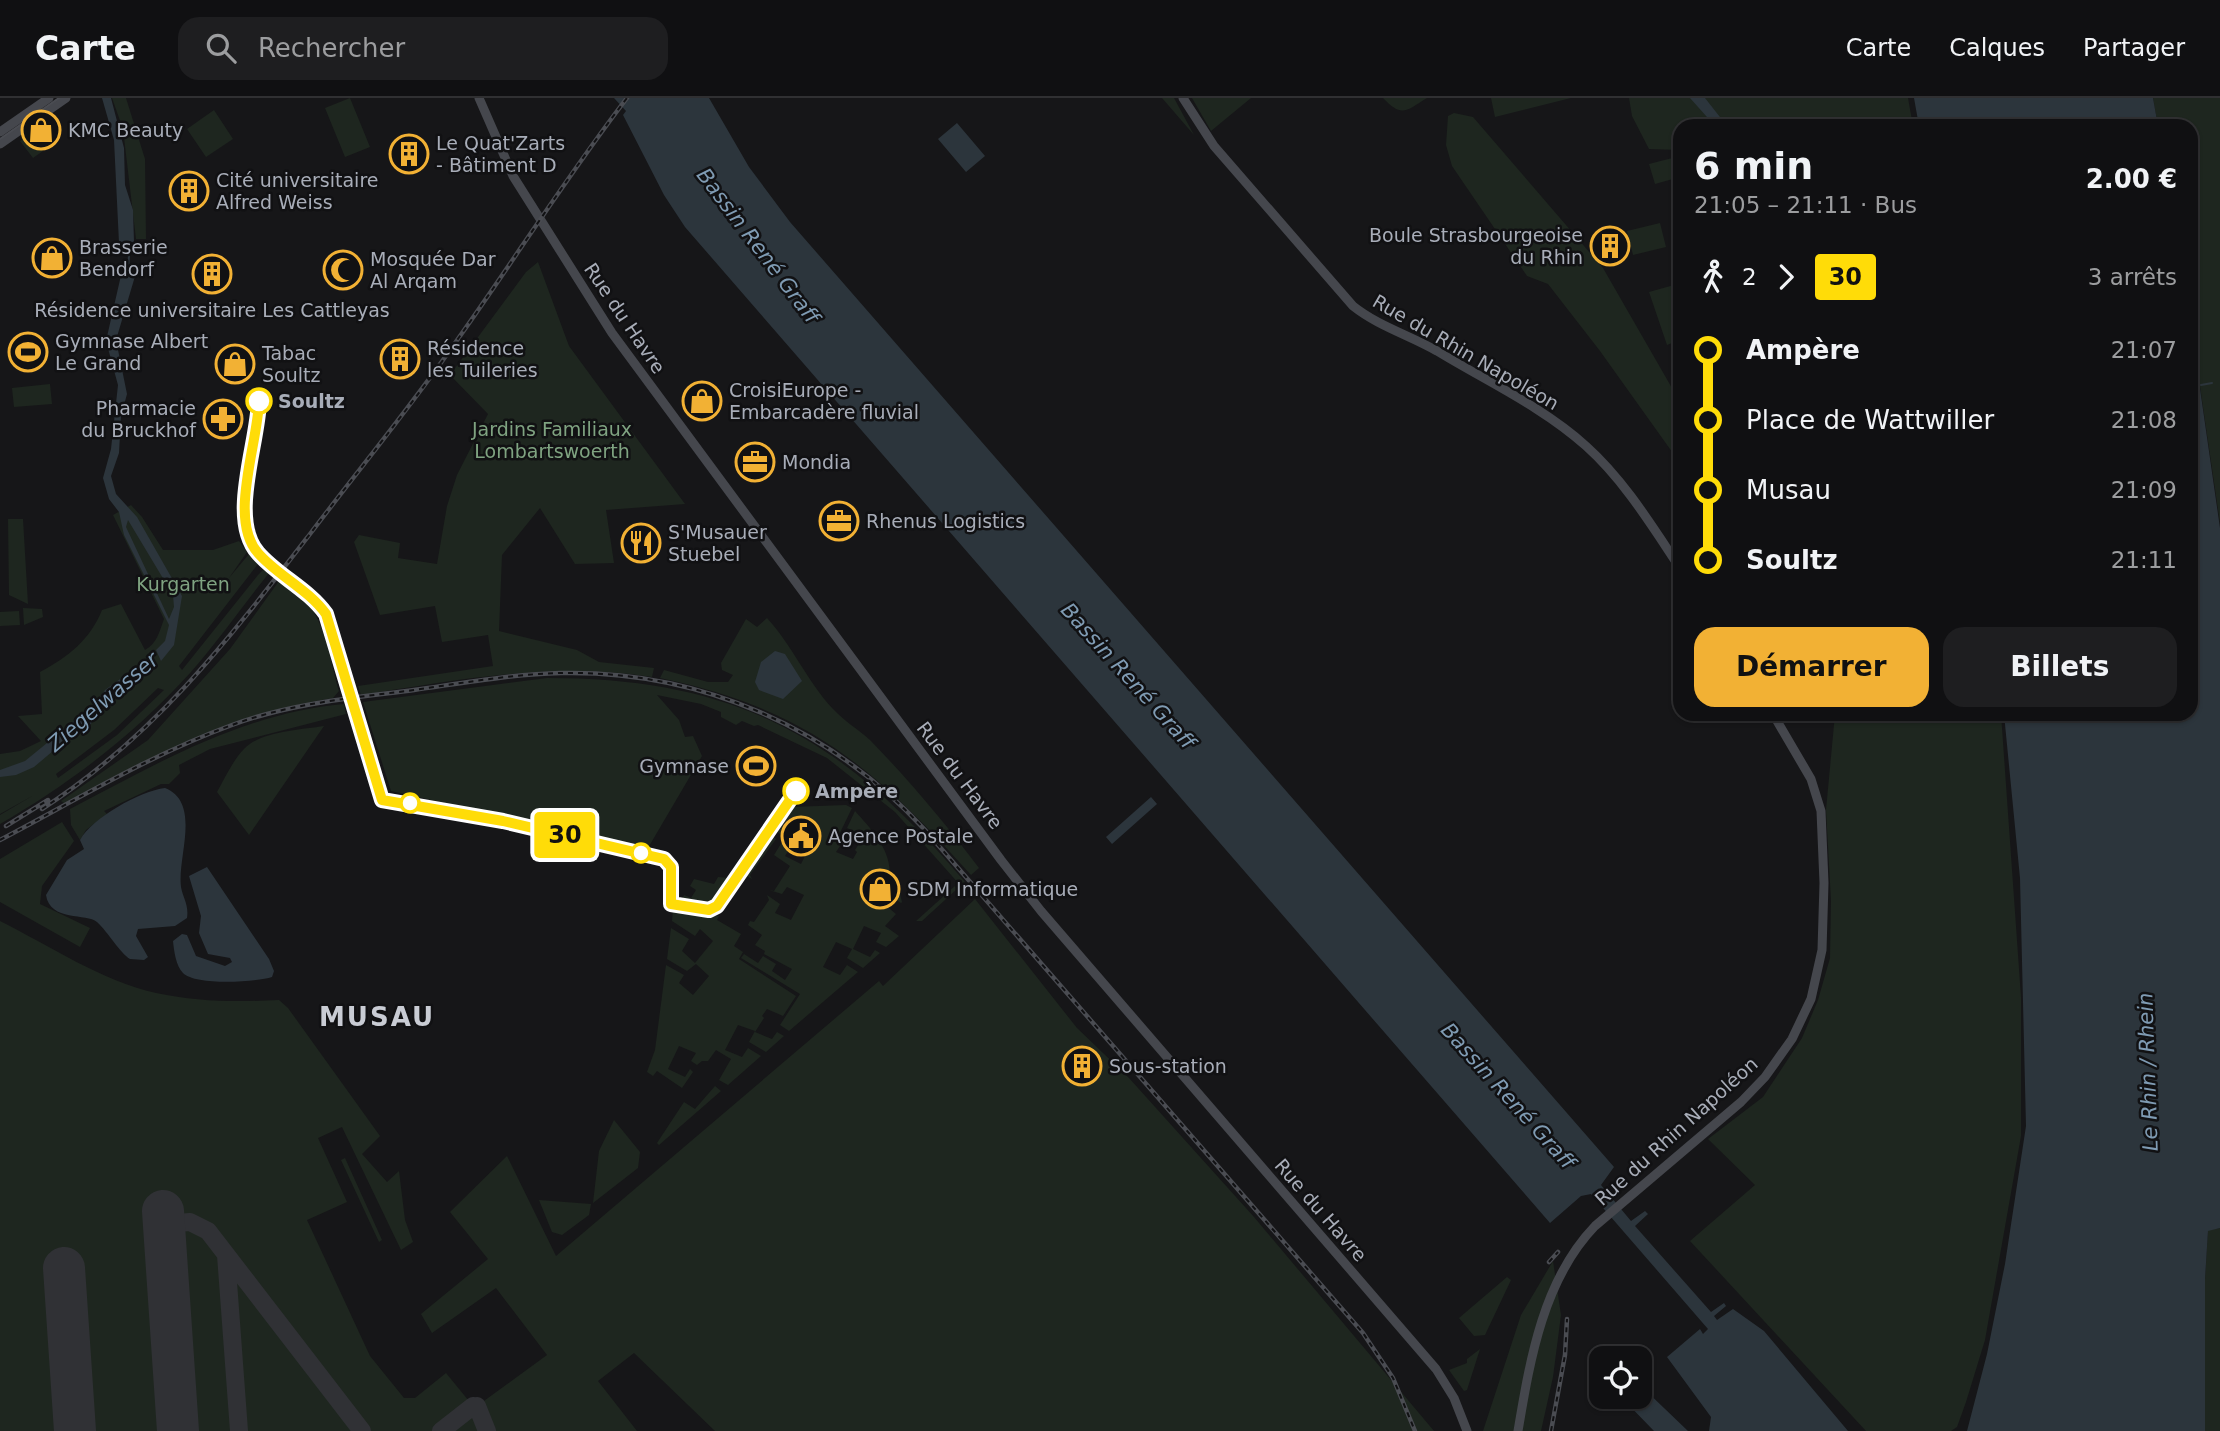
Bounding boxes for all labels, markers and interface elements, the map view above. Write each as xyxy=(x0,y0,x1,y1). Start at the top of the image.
search box xyxy=(178,17,668,80)
text: Carte xyxy=(35,29,136,68)
icon: search xyxy=(202,29,240,67)
text: Rechercher xyxy=(258,33,405,63)
text: Carte xyxy=(1846,34,1911,62)
text: Calques xyxy=(1949,34,2045,62)
text: Partager xyxy=(2083,34,2185,62)
shop icon: KMC Beauty xyxy=(20,109,62,151)
place label: KMC Beauty xyxy=(68,119,183,141)
place label: Le Quat'Zarts - Bâtiment D xyxy=(436,132,565,176)
building icon: Le Quat'Zarts - Bâtiment D xyxy=(388,133,430,175)
text: 6 min xyxy=(1694,144,1813,188)
water label: Bassin René Graff xyxy=(692,164,826,331)
text: 2.00 € xyxy=(2086,164,2177,194)
place label: Cité universitaire Alfred Weiss xyxy=(216,169,378,213)
building icon: Cité universitaire Alfred Weiss xyxy=(168,170,210,212)
text: 21:05 – 21:11 · Bus xyxy=(1694,192,1917,218)
place label: Boule Strasbourgeoise du Rhin xyxy=(1369,224,1583,268)
building icon: Boule Strasbourgeoise du Rhin xyxy=(1589,225,1631,267)
place label: Brasserie Bendorf xyxy=(79,236,168,280)
shop icon: Brasserie Bendorf xyxy=(31,237,73,279)
place label: Mosquée Dar Al Arqam xyxy=(370,248,496,292)
mosque icon: Mosquée Dar Al Arqam xyxy=(322,249,364,291)
building icon: Résidence universitaire Les Cattleyas xyxy=(191,253,233,295)
icon: walk xyxy=(1694,258,1732,296)
icon: forward xyxy=(1767,258,1805,296)
street label: Rue du Havre xyxy=(580,259,670,377)
text: 30 xyxy=(1829,263,1862,291)
text: 2 xyxy=(1742,264,1757,290)
text: 3 arrêts xyxy=(2088,264,2177,290)
street label: Rue du Rhin Napoléon xyxy=(1369,290,1563,414)
place label: Résidence universitaire Les Cattleyas xyxy=(34,299,390,321)
place label: Gymnase Albert Le Grand xyxy=(55,330,208,374)
sports icon: Gymnase Albert Le Grand xyxy=(7,331,49,373)
text: Ampère xyxy=(1746,335,1860,365)
place label: Résidence les Tuileries xyxy=(427,337,538,381)
text: 21:07 xyxy=(2111,337,2177,363)
building icon: Résidence les Tuileries xyxy=(379,338,421,380)
place label: Tabac Soultz xyxy=(261,342,320,386)
shop icon: Tabac Soultz xyxy=(214,343,256,385)
place label: CroisiEurope - Embarcadère fluvial xyxy=(729,379,919,423)
shop icon: CroisiEurope - Embarcadère fluvial xyxy=(681,380,723,422)
marker: Soultz xyxy=(246,388,272,414)
place label: Soultz xyxy=(278,390,345,412)
place label: Pharmacie du Bruckhof xyxy=(81,397,197,441)
pharmacy icon: Pharmacie du Bruckhof xyxy=(202,398,244,440)
text: Place de Wattwiller xyxy=(1746,405,1994,435)
text: 21:08 xyxy=(2111,407,2177,433)
park label: Jardins Familiaux Lombartswoerth xyxy=(471,418,632,462)
office icon: Mondia xyxy=(734,441,776,483)
place label: Mondia xyxy=(782,451,851,473)
text: Musau xyxy=(1746,475,1831,505)
text: 21:09 xyxy=(2111,477,2177,503)
office icon: Rhenus Logistics xyxy=(818,500,860,542)
place label: Rhenus Logistics xyxy=(866,510,1025,532)
place label: S'Musauer Stuebel xyxy=(668,521,767,565)
restaurant icon: S'Musauer Stuebel xyxy=(620,522,662,564)
text: Soultz xyxy=(1746,545,1838,575)
text: 21:11 xyxy=(2111,547,2177,573)
park label: Kurgarten xyxy=(136,573,230,595)
water label: Bassin René Graff xyxy=(1056,598,1202,756)
button: Démarrer xyxy=(1694,627,1929,707)
button: Billets xyxy=(1943,627,2177,707)
water label: Ziegelwasser xyxy=(42,647,164,757)
street label: Rue du Havre xyxy=(913,717,1007,833)
sports icon: Gymnase xyxy=(735,745,777,787)
place label: Gymnase xyxy=(639,755,729,777)
marker: Ampère xyxy=(783,778,809,804)
place label: Ampère xyxy=(815,780,898,802)
unlabelled marker xyxy=(400,793,420,813)
line badge: 30 xyxy=(534,812,596,858)
public building icon: Agence Postale xyxy=(780,815,822,857)
text: 30 xyxy=(548,821,582,849)
place label: Agence Postale xyxy=(828,825,973,847)
unlabelled marker xyxy=(631,843,651,863)
shop icon: SDM Informatique xyxy=(859,868,901,910)
place label: SDM Informatique xyxy=(907,878,1078,900)
water label: Le Rhin / Rhein xyxy=(2133,992,2163,1152)
district label: MUSAU xyxy=(319,1002,435,1032)
water label: Bassin René Graff xyxy=(1436,1018,1582,1176)
building icon: Sous-station xyxy=(1061,1045,1103,1087)
street label: Rue du Rhin Napoléon xyxy=(1590,1052,1762,1210)
place label: Sous-station xyxy=(1109,1055,1227,1077)
street label: Rue du Havre xyxy=(1271,1154,1371,1266)
map controls xyxy=(1589,1346,1652,1409)
button: locate xyxy=(1589,1346,1652,1409)

